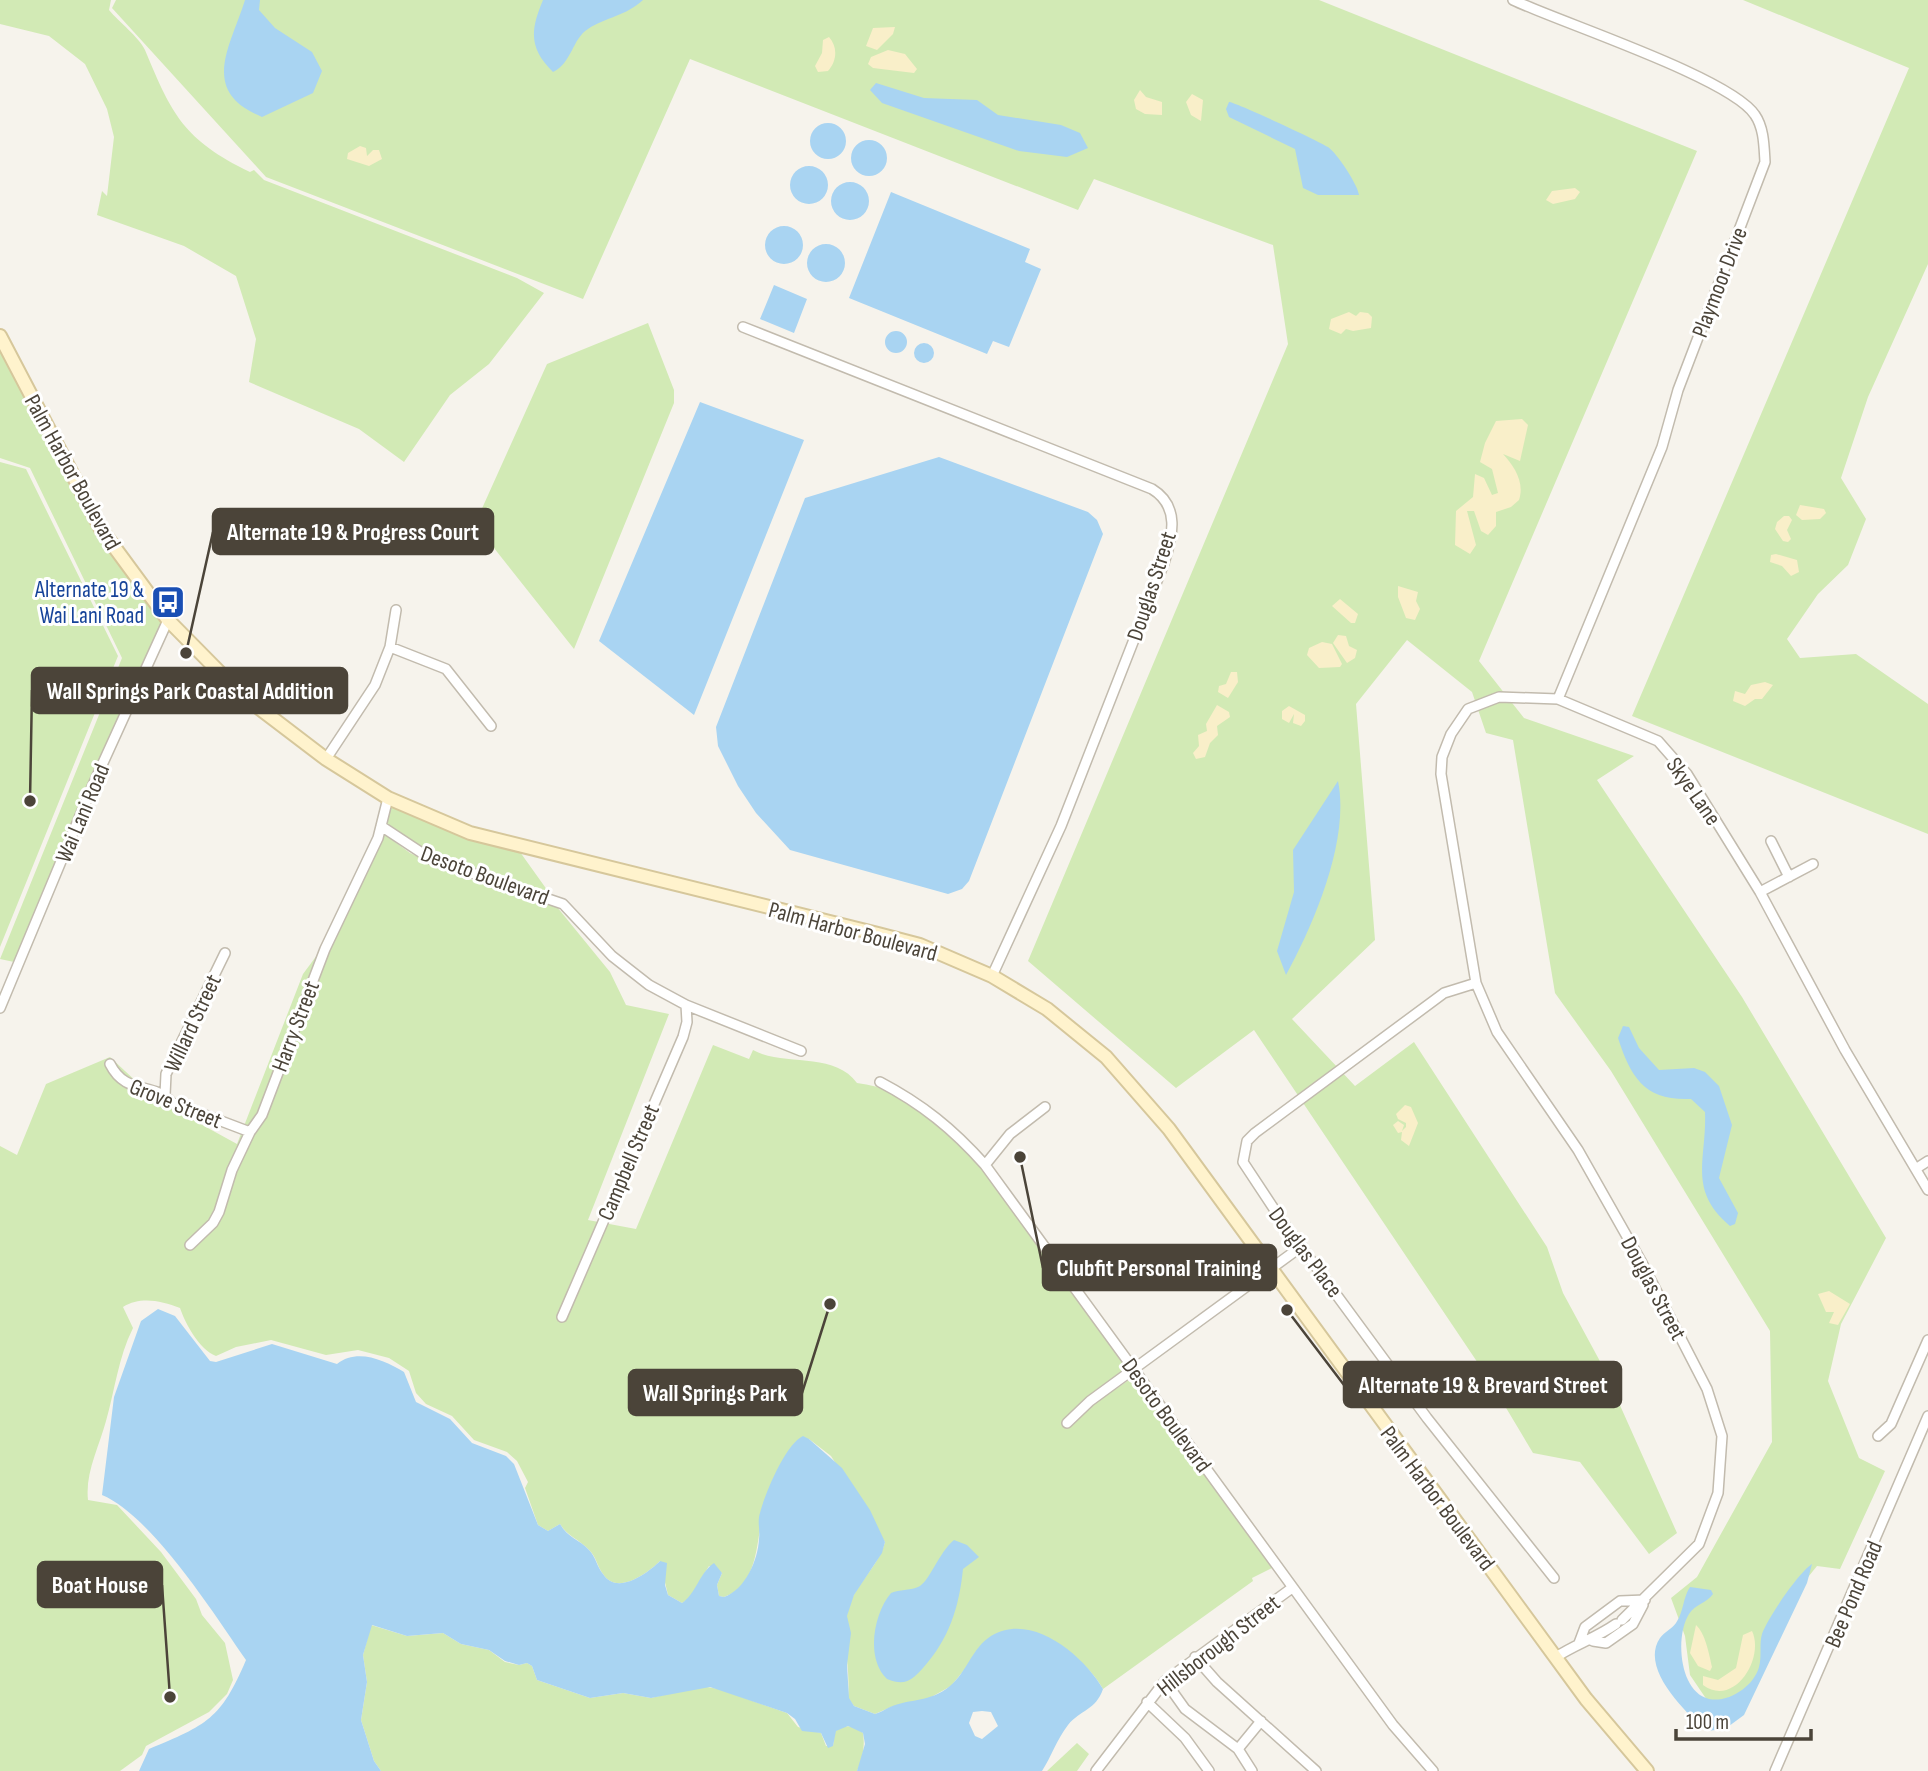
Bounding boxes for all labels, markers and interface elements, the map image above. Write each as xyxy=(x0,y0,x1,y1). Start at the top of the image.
street label: Playmoor Drive xyxy=(1686,223,1754,341)
street label: Palm Harbor Boulevard xyxy=(18,390,126,555)
callout: Alternate 19 & Progress Court xyxy=(213,509,493,554)
text: Alternate 19 & Progress Court xyxy=(226,518,479,547)
street label: Douglas Street xyxy=(1121,528,1183,644)
place label: Alternate 19 & Wai Lani Road xyxy=(34,576,144,630)
bus stop icon: Alternate 19 & Wai Lani Road xyxy=(149,583,187,621)
callout: Wall Springs Park Coastal Addition xyxy=(32,668,347,713)
text: Wall Springs Park Coastal Addition xyxy=(46,677,334,706)
street label: Skye Lane xyxy=(1660,752,1727,831)
street label: Wai Lani Road xyxy=(50,760,116,867)
street label: Desoto Boulevard xyxy=(417,840,553,912)
street label: Palm Harbor Boulevard xyxy=(765,896,940,968)
street label: Willard Street xyxy=(158,970,228,1077)
street label: Harry Street xyxy=(266,977,326,1076)
street label: Grove Street xyxy=(125,1073,226,1135)
street label: Campbell Street xyxy=(592,1100,666,1225)
street label: Douglas Place xyxy=(1262,1202,1348,1303)
street label: Douglas Street xyxy=(1614,1232,1692,1345)
callout: Clubfit Personal Training xyxy=(1043,1245,1276,1290)
text: Clubfit Personal Training xyxy=(1056,1254,1262,1283)
street label: Desoto Boulevard xyxy=(1115,1353,1217,1478)
callout: Alternate 19 & Brevard Street xyxy=(1344,1362,1621,1407)
callout: Wall Springs Park xyxy=(629,1370,802,1415)
text: Alternate 19 & Brevard Street xyxy=(1357,1371,1608,1400)
text: Wall Springs Park xyxy=(643,1379,787,1408)
street label: Palm Harbor Boulevard xyxy=(1374,1421,1501,1576)
street label: Bee Pond Road xyxy=(1819,1537,1889,1652)
callout: Boat House xyxy=(38,1562,162,1607)
text: Boat House xyxy=(52,1571,148,1600)
street label: Hillsborough Street xyxy=(1151,1589,1286,1703)
scale bar xyxy=(1676,1698,1811,1742)
text: 100 m xyxy=(1686,1710,1729,1735)

